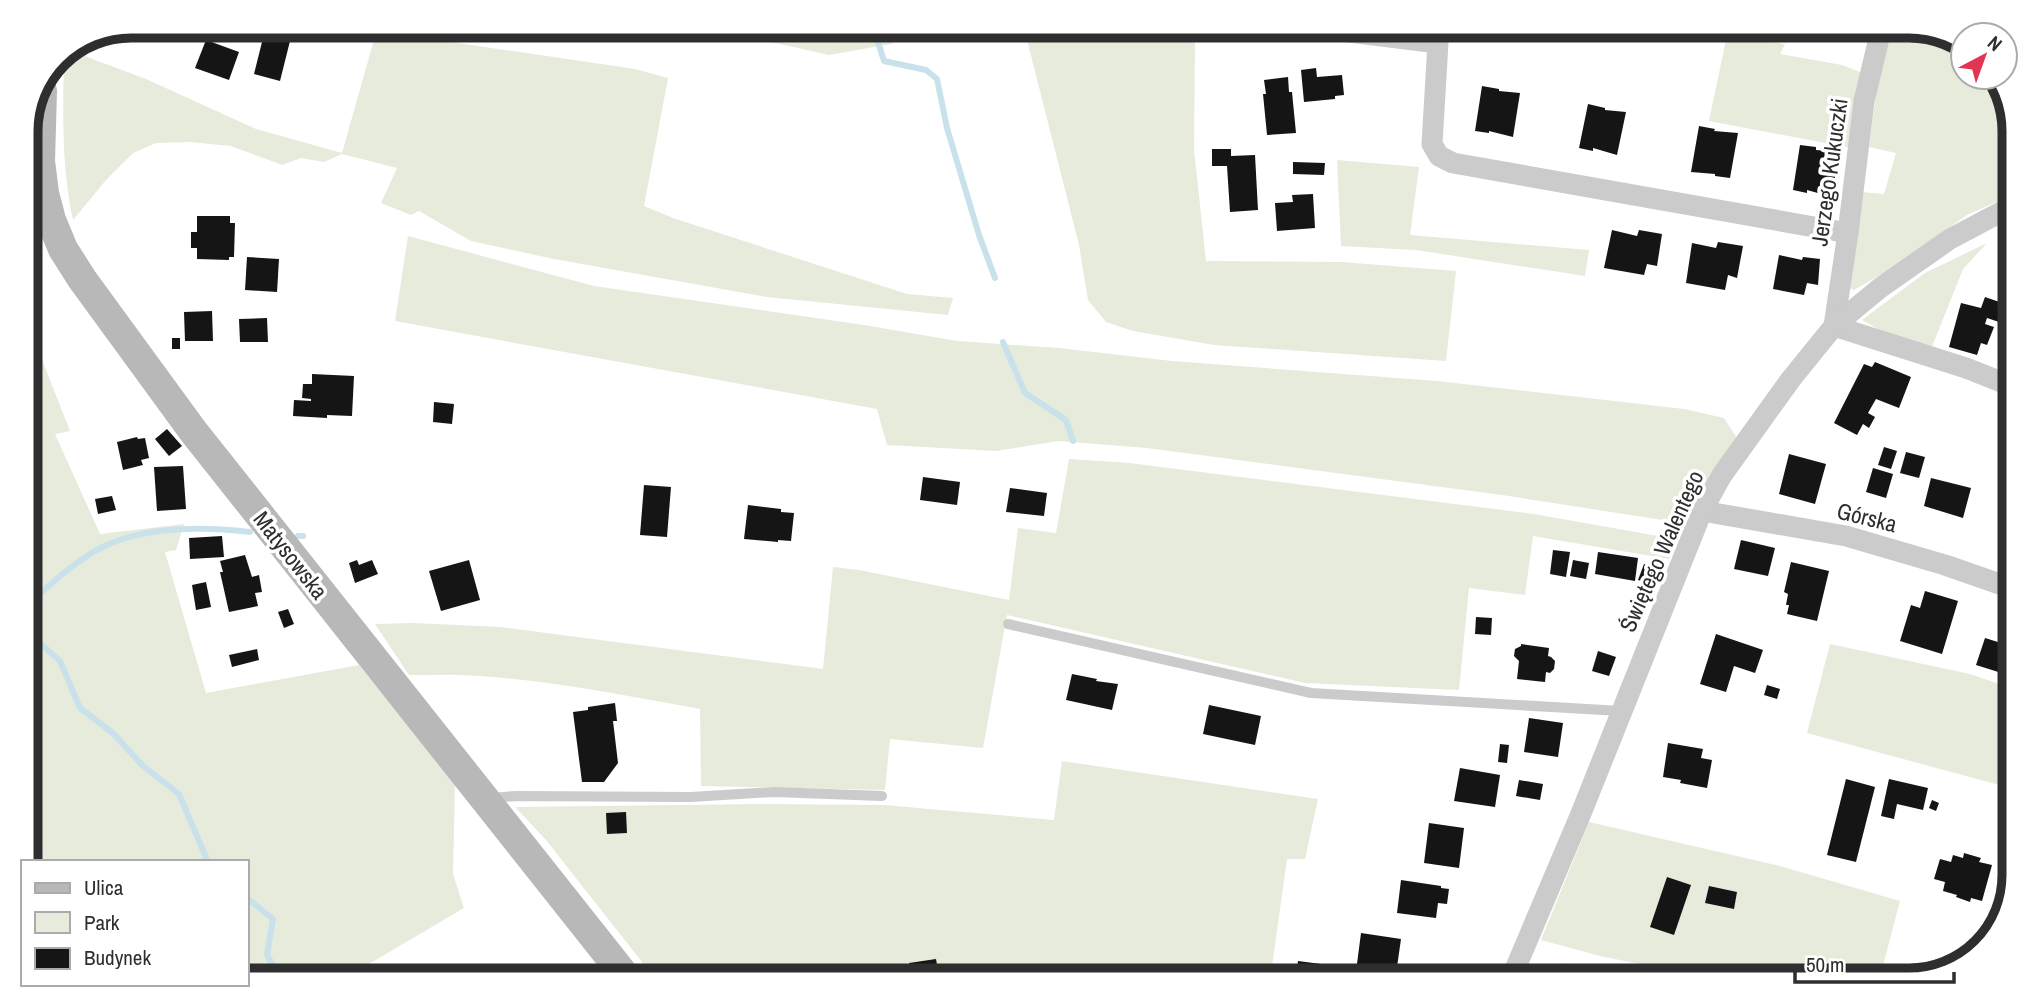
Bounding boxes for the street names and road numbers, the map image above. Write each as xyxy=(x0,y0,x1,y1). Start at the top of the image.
street label: Jerzego Kukuczki xyxy=(1803,96,1855,248)
street label: Świętego Walentego xyxy=(1612,466,1710,636)
street label: Górska xyxy=(1834,495,1901,540)
street label: Matysowska xyxy=(247,505,335,606)

